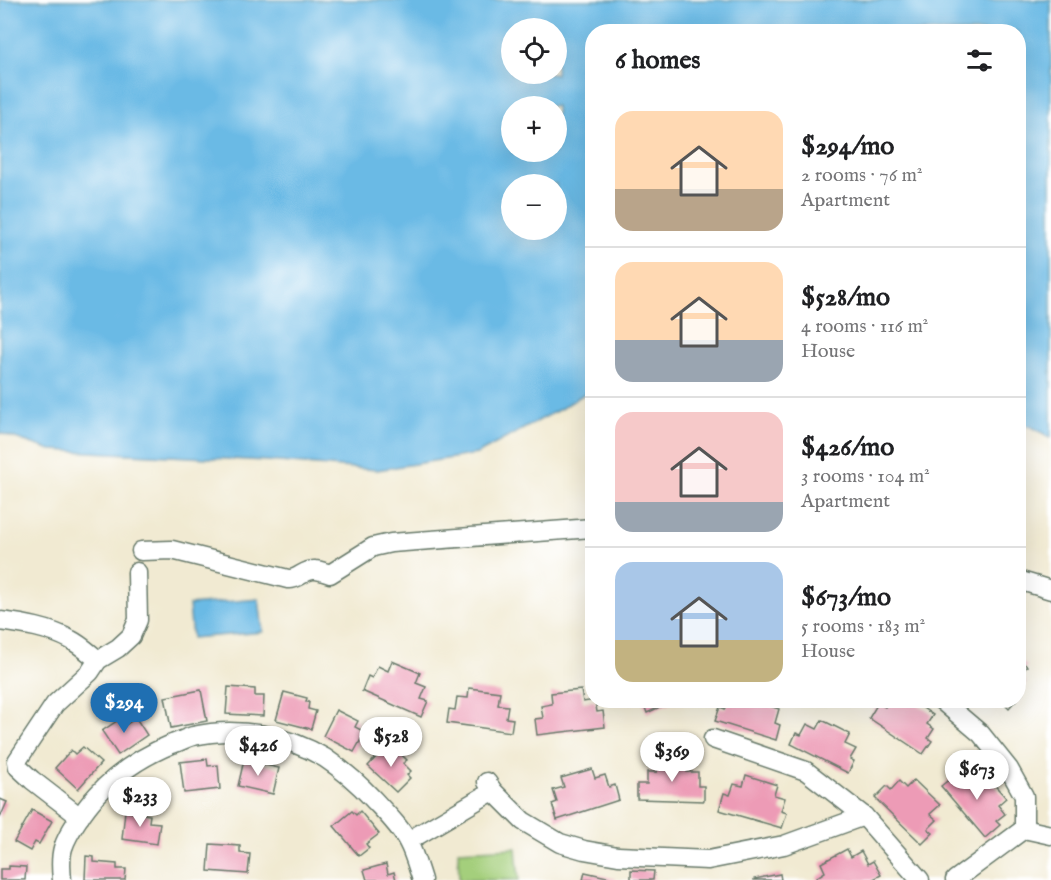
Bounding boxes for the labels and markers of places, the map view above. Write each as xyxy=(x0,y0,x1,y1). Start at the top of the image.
pin: $294 xyxy=(88,683,160,734)
pin: $528 xyxy=(355,717,427,768)
pin: $426 xyxy=(222,726,294,777)
pin: $369 xyxy=(636,732,708,783)
pin: $673 xyxy=(941,750,1013,801)
pin: $233 xyxy=(104,777,176,828)

